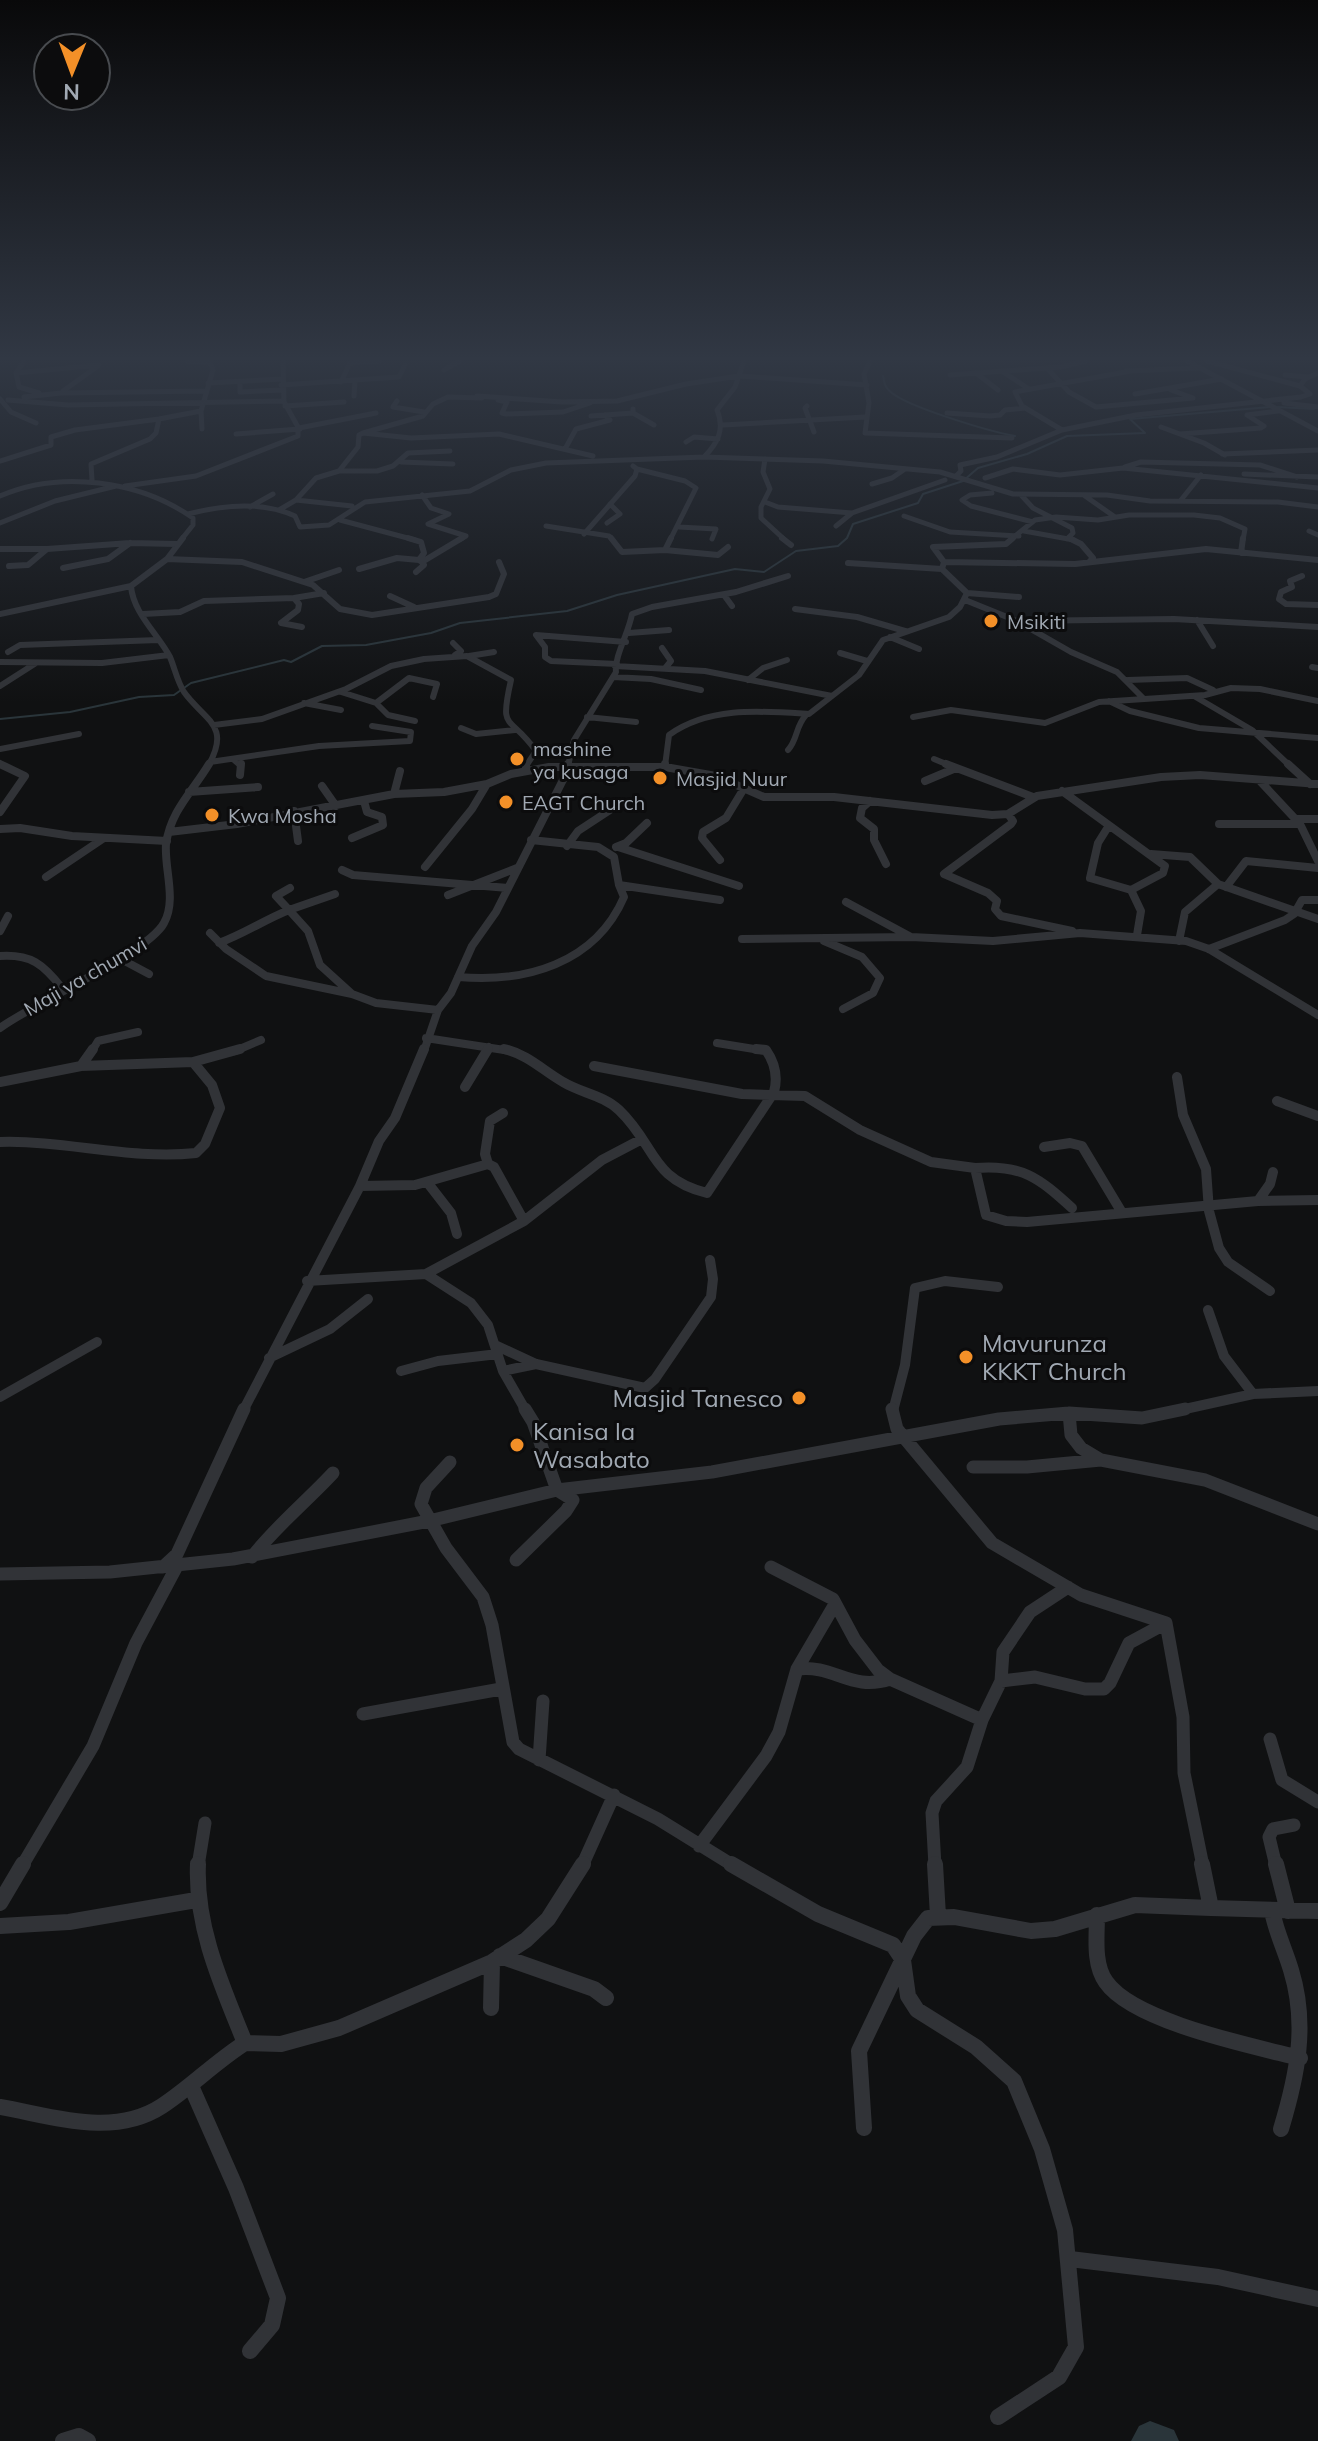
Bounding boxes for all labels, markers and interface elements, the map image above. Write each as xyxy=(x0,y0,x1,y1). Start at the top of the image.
north arrow xyxy=(32,32,112,112)
text: N xyxy=(63,78,80,106)
place label: Msikiti xyxy=(1007,609,1066,634)
marker: Msikiti xyxy=(982,612,1000,630)
place label: mashine ya kusaga xyxy=(533,736,628,784)
marker: mashine ya kusaga xyxy=(508,750,526,768)
place label: Masjid Nuur xyxy=(676,766,788,791)
marker: Masjid Nuur xyxy=(651,769,669,787)
place label: EAGT Church xyxy=(522,790,645,815)
marker: EAGT Church xyxy=(497,793,515,811)
place label: Kwa Mosha xyxy=(228,803,337,828)
marker: Kwa Mosha xyxy=(203,806,221,824)
street label: Maji ya chumvi xyxy=(19,931,151,1021)
place label: Mavurunza KKKT Church xyxy=(982,1328,1126,1386)
marker: Mavurunza KKKT Church xyxy=(957,1348,975,1366)
place label: Masjid Tanesco xyxy=(613,1383,783,1413)
marker: Masjid Tanesco xyxy=(790,1389,808,1407)
place label: Kanisa la Wasabato xyxy=(533,1416,650,1474)
marker: Kanisa la Wasabato xyxy=(508,1436,526,1454)

